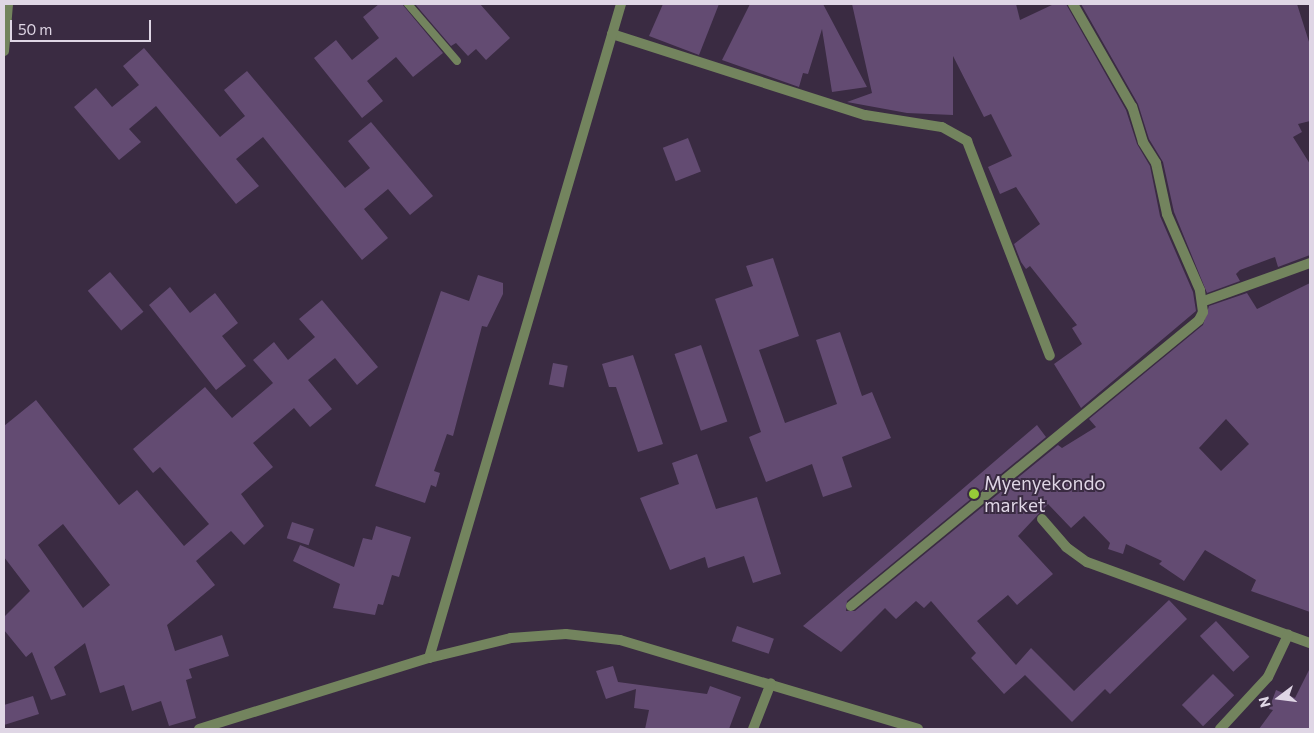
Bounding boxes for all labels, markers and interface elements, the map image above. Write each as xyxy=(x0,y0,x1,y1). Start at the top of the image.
scale bar xyxy=(12,10,154,42)
text: 50 m xyxy=(18,20,52,38)
place label: Myenyekondo market xyxy=(984,472,1106,516)
marker: Myenyekondo market xyxy=(968,488,980,500)
north arrow xyxy=(1254,673,1304,723)
text: N xyxy=(1254,695,1274,709)

